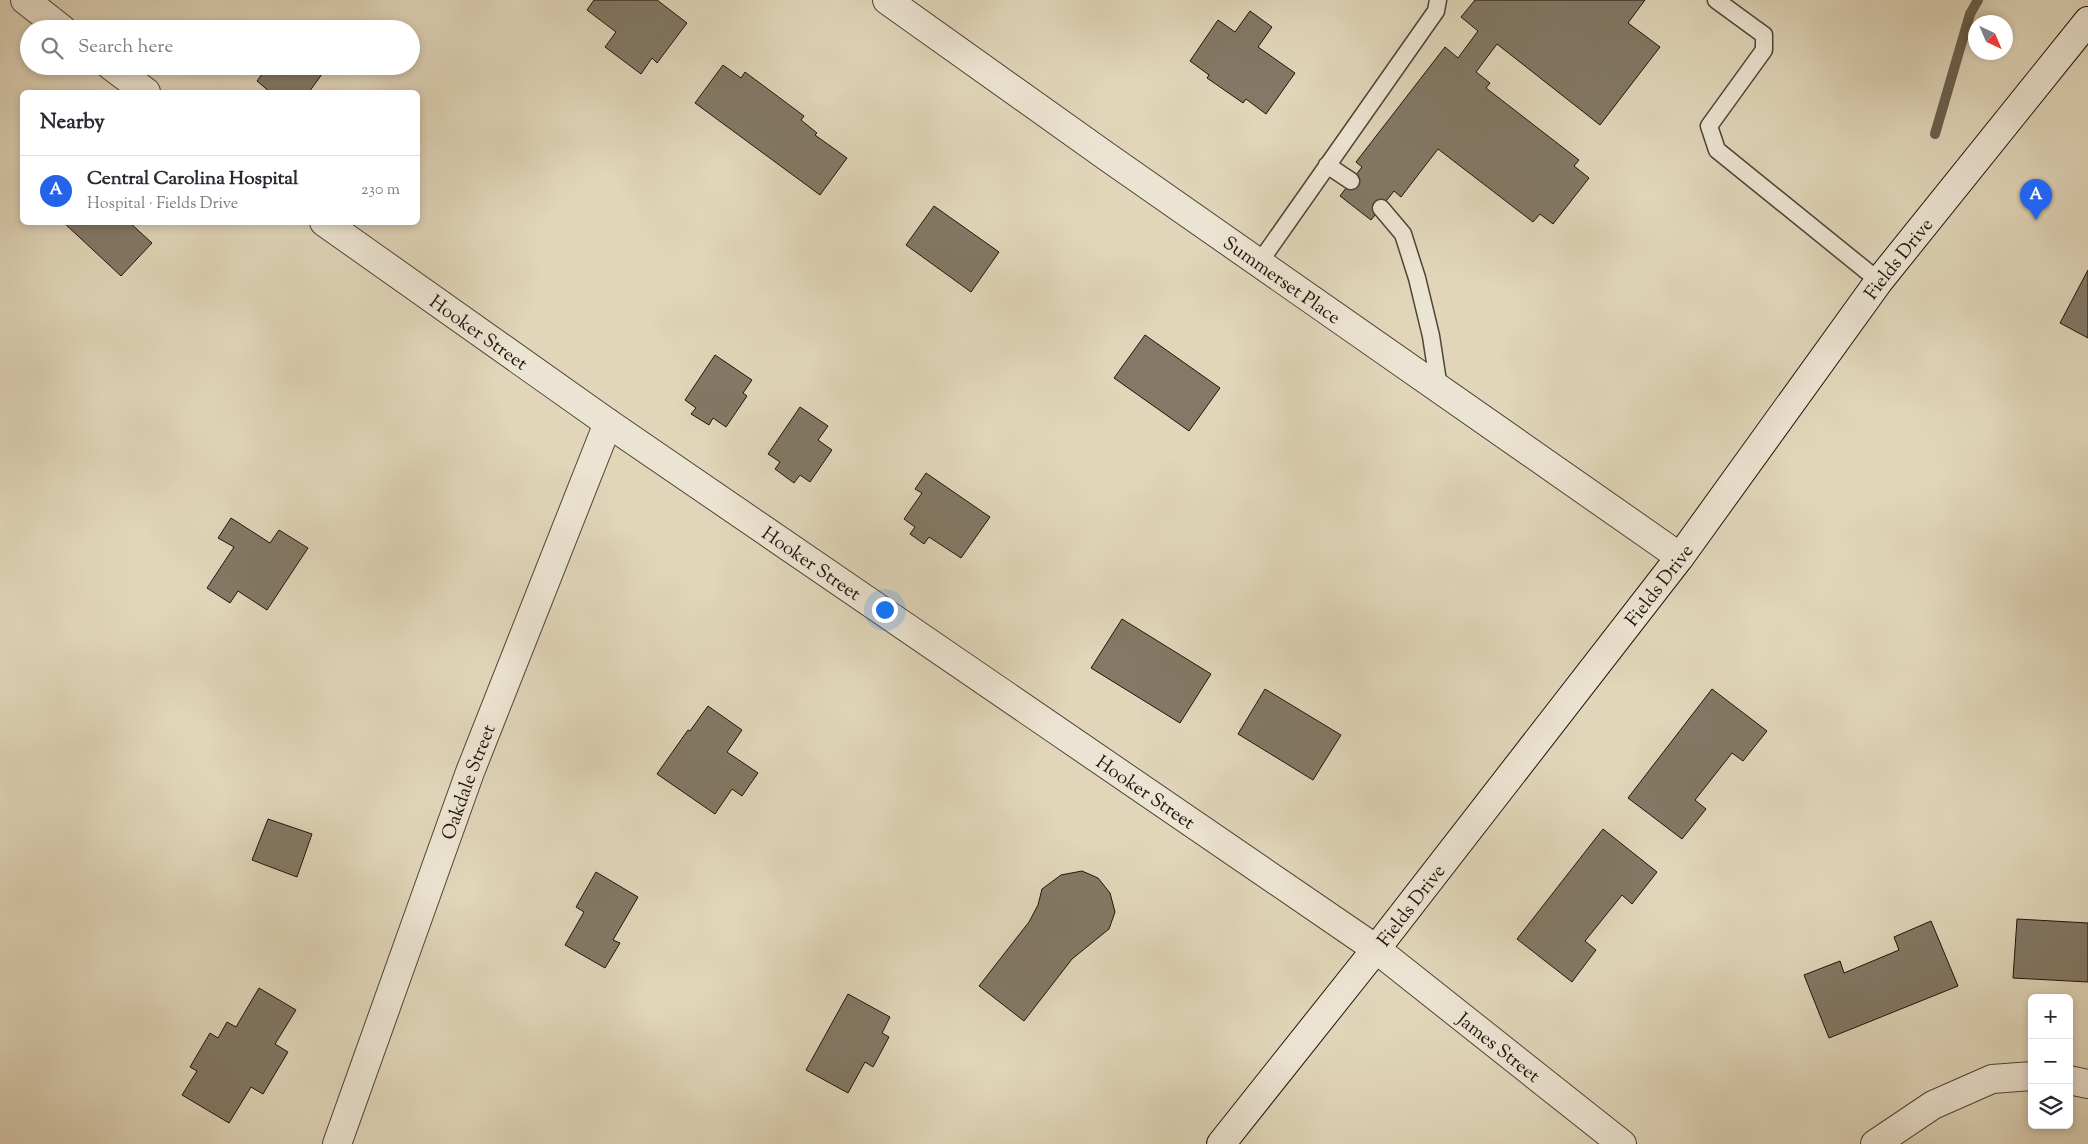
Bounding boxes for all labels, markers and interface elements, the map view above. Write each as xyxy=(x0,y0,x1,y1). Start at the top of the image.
north arrow xyxy=(1968,15,2013,60)
search box xyxy=(20,20,420,75)
icon: search xyxy=(38,34,66,62)
text: Search here xyxy=(78,34,173,61)
text: Nearby xyxy=(40,108,105,138)
text: Central Carolina Hospital xyxy=(87,166,298,193)
text: A xyxy=(50,179,63,202)
text: 230 m xyxy=(361,179,400,202)
pin: A xyxy=(2020,179,2052,220)
text: Hospital · Fields Drive xyxy=(87,193,238,216)
street label: Fields Drive xyxy=(1859,213,1941,306)
street label: Summerset Place xyxy=(1216,231,1345,332)
street label: Hooker Street xyxy=(423,290,533,378)
street label: Hooker Street xyxy=(755,521,866,609)
street label: Fields Drive xyxy=(1620,539,1701,633)
your location xyxy=(872,597,898,623)
street label: Oakdale Street xyxy=(436,720,504,844)
street label: Hooker Street xyxy=(1090,750,1200,837)
street label: Fields Drive xyxy=(1372,859,1453,953)
map controls xyxy=(2028,994,2073,1129)
button: + xyxy=(2028,994,2073,1039)
street label: James Street xyxy=(1450,1007,1545,1090)
button: − xyxy=(2028,1039,2073,1084)
button: layers xyxy=(2028,1084,2073,1129)

